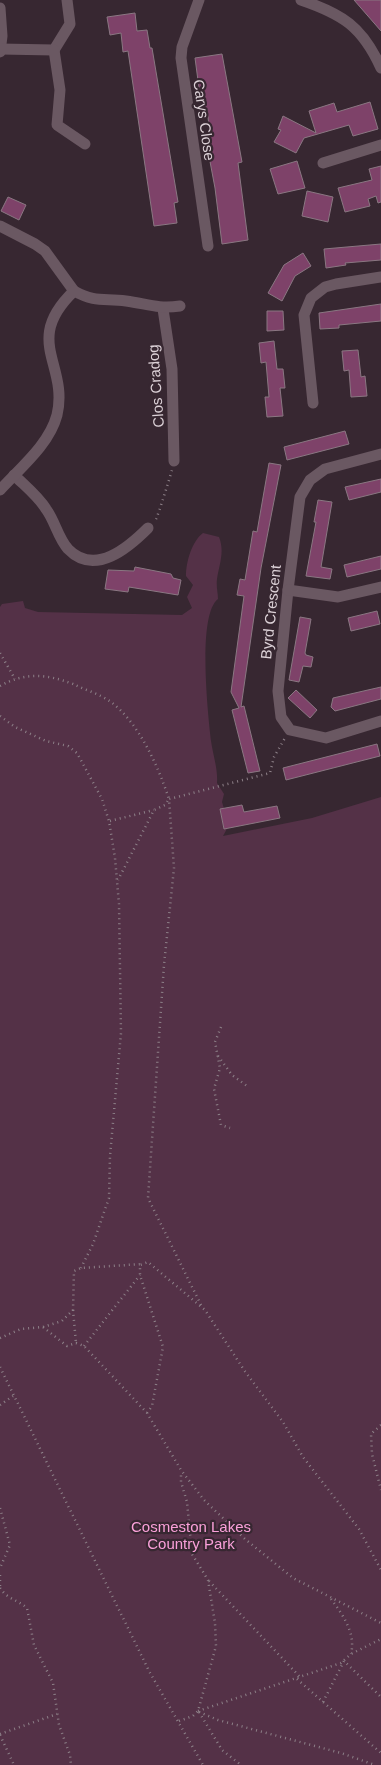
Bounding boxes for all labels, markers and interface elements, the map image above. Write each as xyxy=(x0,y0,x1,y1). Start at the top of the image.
street label: Carys Close xyxy=(190,78,219,162)
street label: Clos Cradog xyxy=(144,344,167,428)
street label: Byrd Crescent xyxy=(257,563,284,660)
park label: Cosmeston Lakes Country Park xyxy=(131,1518,251,1552)

